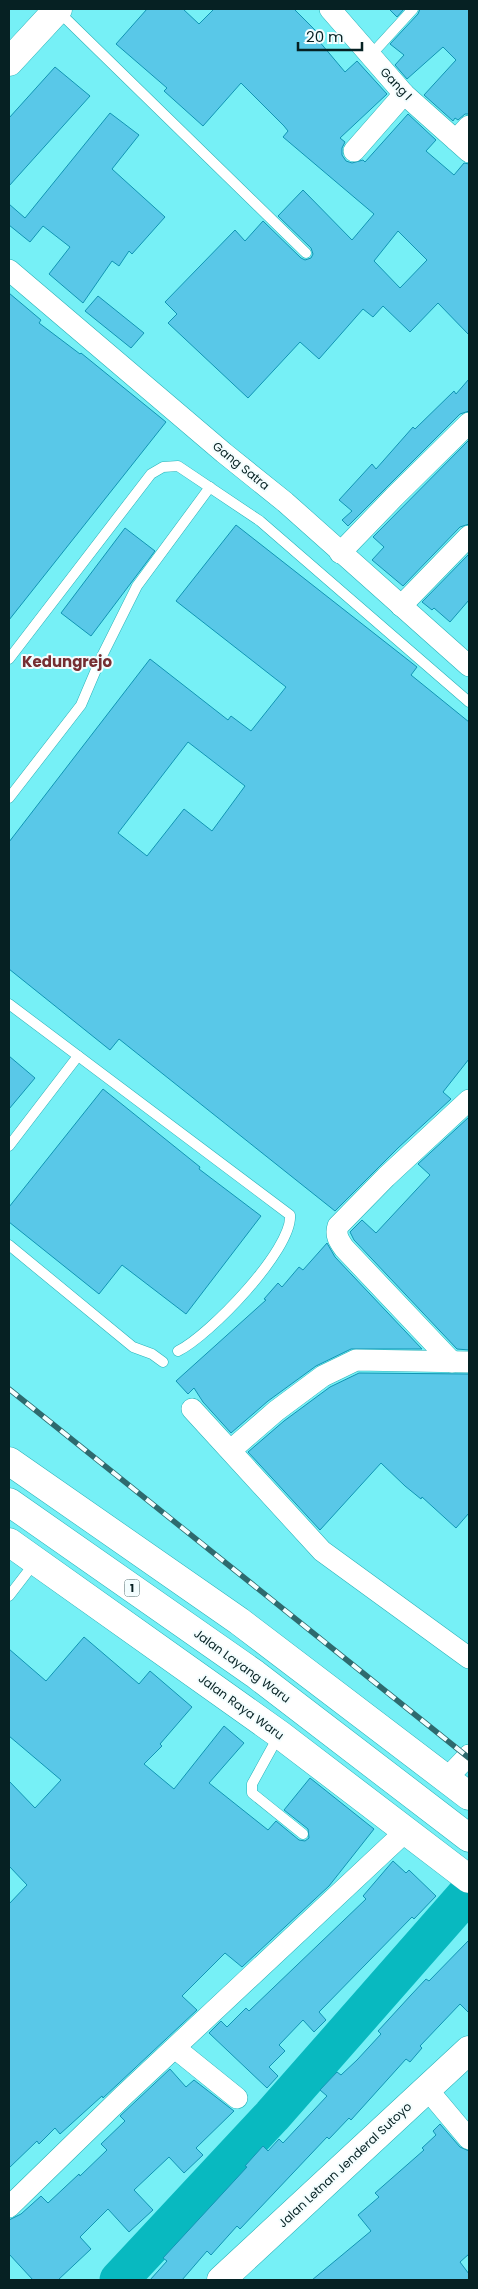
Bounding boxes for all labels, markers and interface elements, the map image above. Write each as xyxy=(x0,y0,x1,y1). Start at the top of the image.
scale bar xyxy=(298,20,362,52)
text: 20 m xyxy=(306,26,344,47)
street label: Gang I xyxy=(377,64,416,104)
street label: Gang Satra xyxy=(209,437,273,494)
district label: Kedungrejo xyxy=(22,651,112,672)
road number: 1 xyxy=(124,1580,140,1596)
street label: Jalan Layang Waru xyxy=(191,1625,294,1706)
street label: Jalan Raya Waru xyxy=(195,1670,288,1743)
street label: Jalan Letnan Jenderal Sutoyo xyxy=(274,2098,415,2231)

